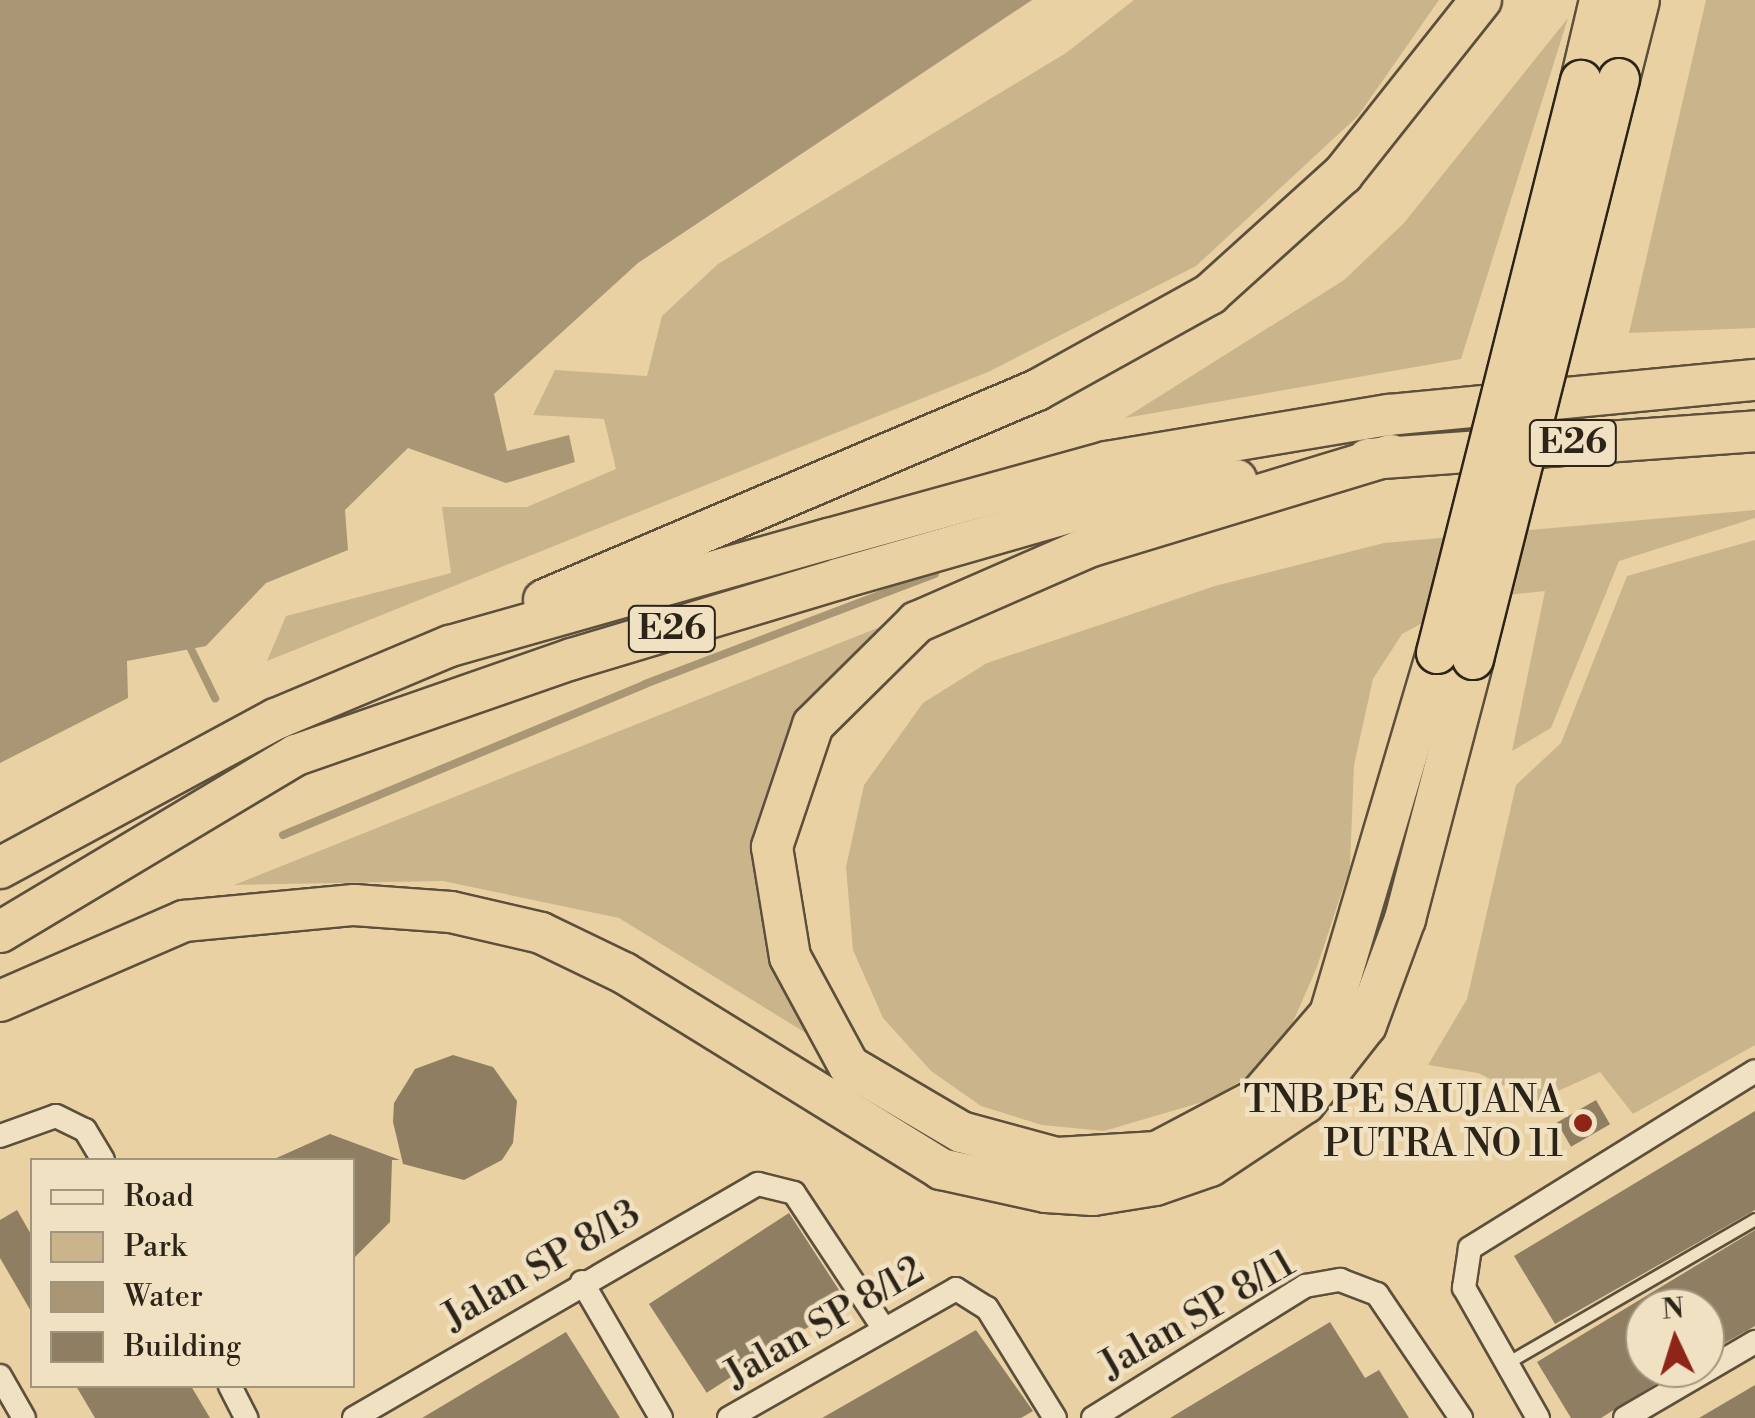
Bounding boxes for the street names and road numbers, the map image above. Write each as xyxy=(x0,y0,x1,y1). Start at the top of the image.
road number: E26 xyxy=(1528,413,1618,473)
road number: E26 xyxy=(627,599,717,659)
street label: Jalan SP 8/13 xyxy=(435,1191,649,1341)
street label: Jalan SP 8/11 xyxy=(1093,1241,1303,1389)
street label: Jalan SP 8/12 xyxy=(718,1248,932,1398)

